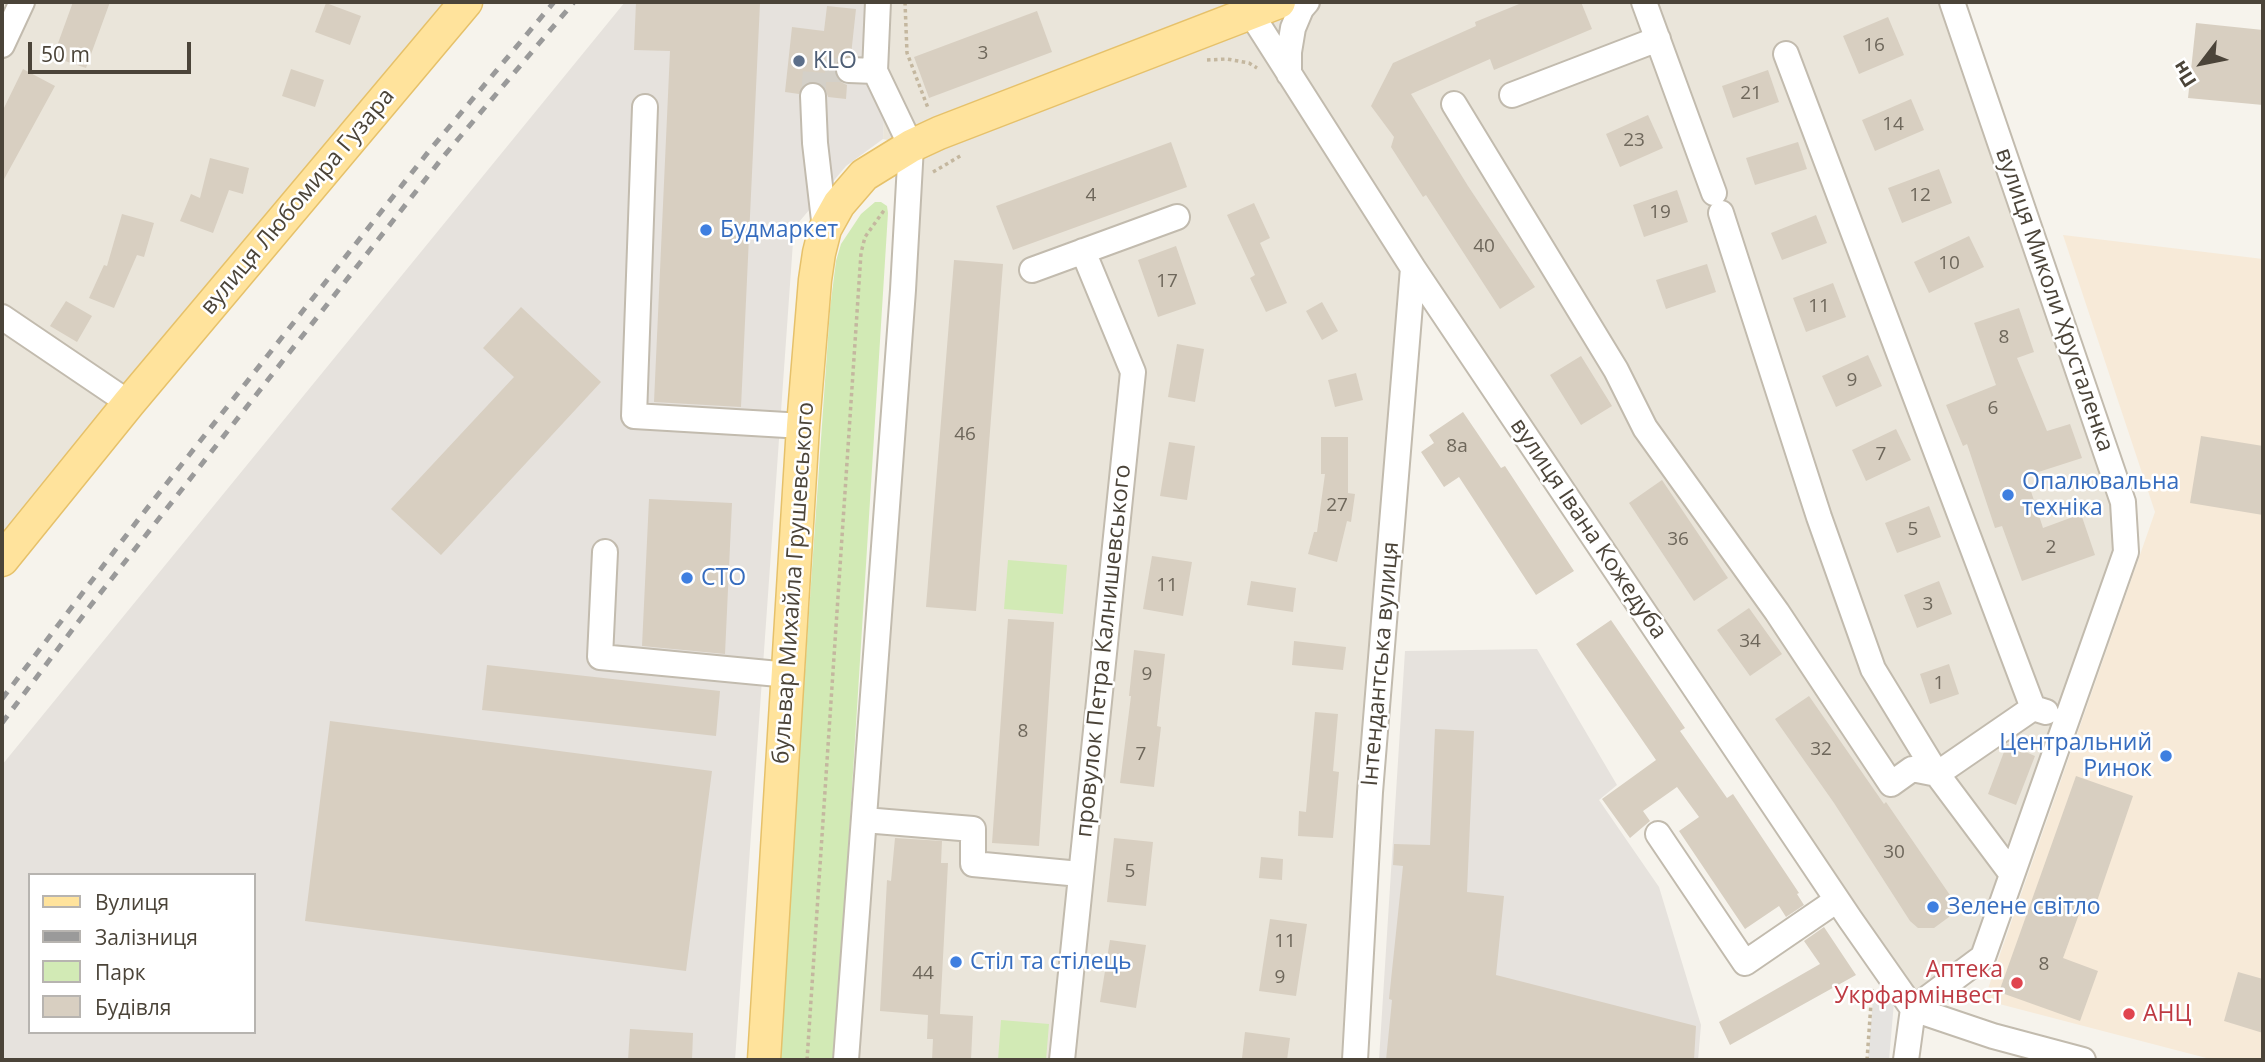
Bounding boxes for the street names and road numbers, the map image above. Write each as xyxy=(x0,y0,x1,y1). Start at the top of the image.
street label: вулиця Любомира Гузара xyxy=(195,83,401,321)
street label: вулиця Миколи Хрусталенка xyxy=(1989,145,2119,455)
street label: бульвар Михайла Грушевського xyxy=(768,401,820,765)
street label: вулиця Івана Кожедуба xyxy=(1504,413,1672,645)
street label: провулок Петра Калнишевського xyxy=(1071,463,1137,839)
street label: Інтендантська вулиця xyxy=(1357,541,1405,787)

